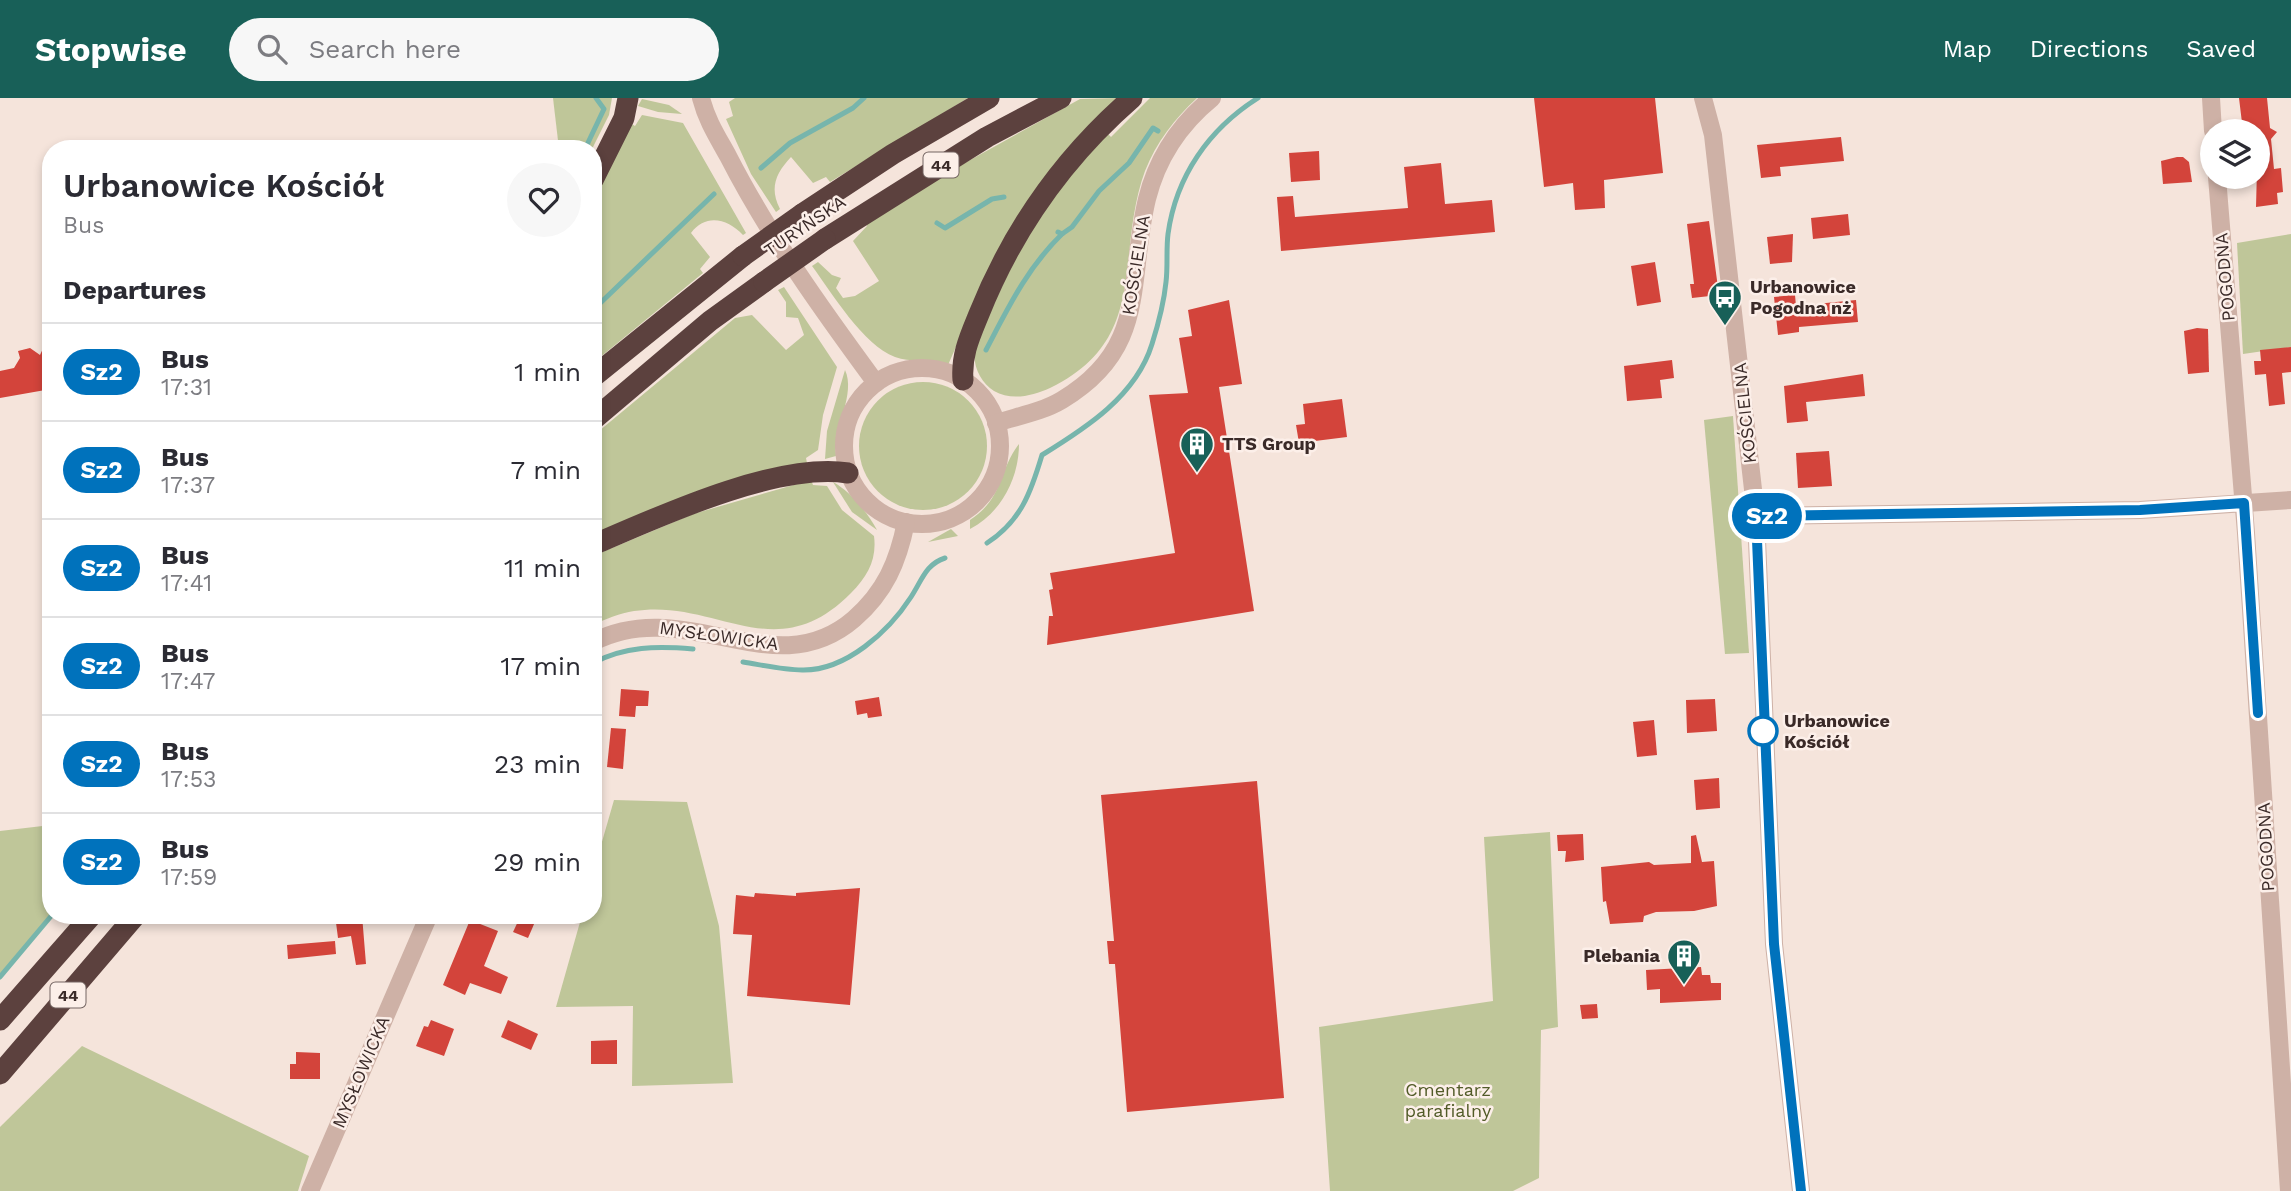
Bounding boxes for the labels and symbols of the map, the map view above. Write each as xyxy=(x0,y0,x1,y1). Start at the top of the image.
road number: 44 xyxy=(923,152,958,178)
street label: TURYŃSKA xyxy=(760,191,849,260)
street label: KOŚCIELNA xyxy=(1117,213,1154,317)
street label: POGODNA xyxy=(2210,232,2239,322)
place label: Urbanowice Pogodna nż xyxy=(1750,276,1856,318)
bus stop icon: Urbanowice Pogodna nż xyxy=(1706,278,1744,327)
street label: KOŚCIELNA xyxy=(1729,361,1760,465)
building icon: TTS Group xyxy=(1178,425,1216,474)
place label: TTS Group xyxy=(1222,433,1316,454)
line badge: Sz2 xyxy=(1727,493,1807,539)
street label: MYSŁOWICKA xyxy=(658,617,780,654)
place label: Urbanowice Kościół xyxy=(1784,710,1890,752)
marker: Urbanowice Kościół xyxy=(1748,716,1778,746)
street label: POGODNA xyxy=(2253,802,2278,892)
building icon: Plebania xyxy=(1665,937,1703,986)
place label: Plebania xyxy=(1583,945,1661,966)
road number: 44 xyxy=(50,982,86,1007)
street label: MYSŁOWICKA xyxy=(327,1012,394,1131)
park label: Cmentarz parafialny xyxy=(1405,1079,1492,1121)

